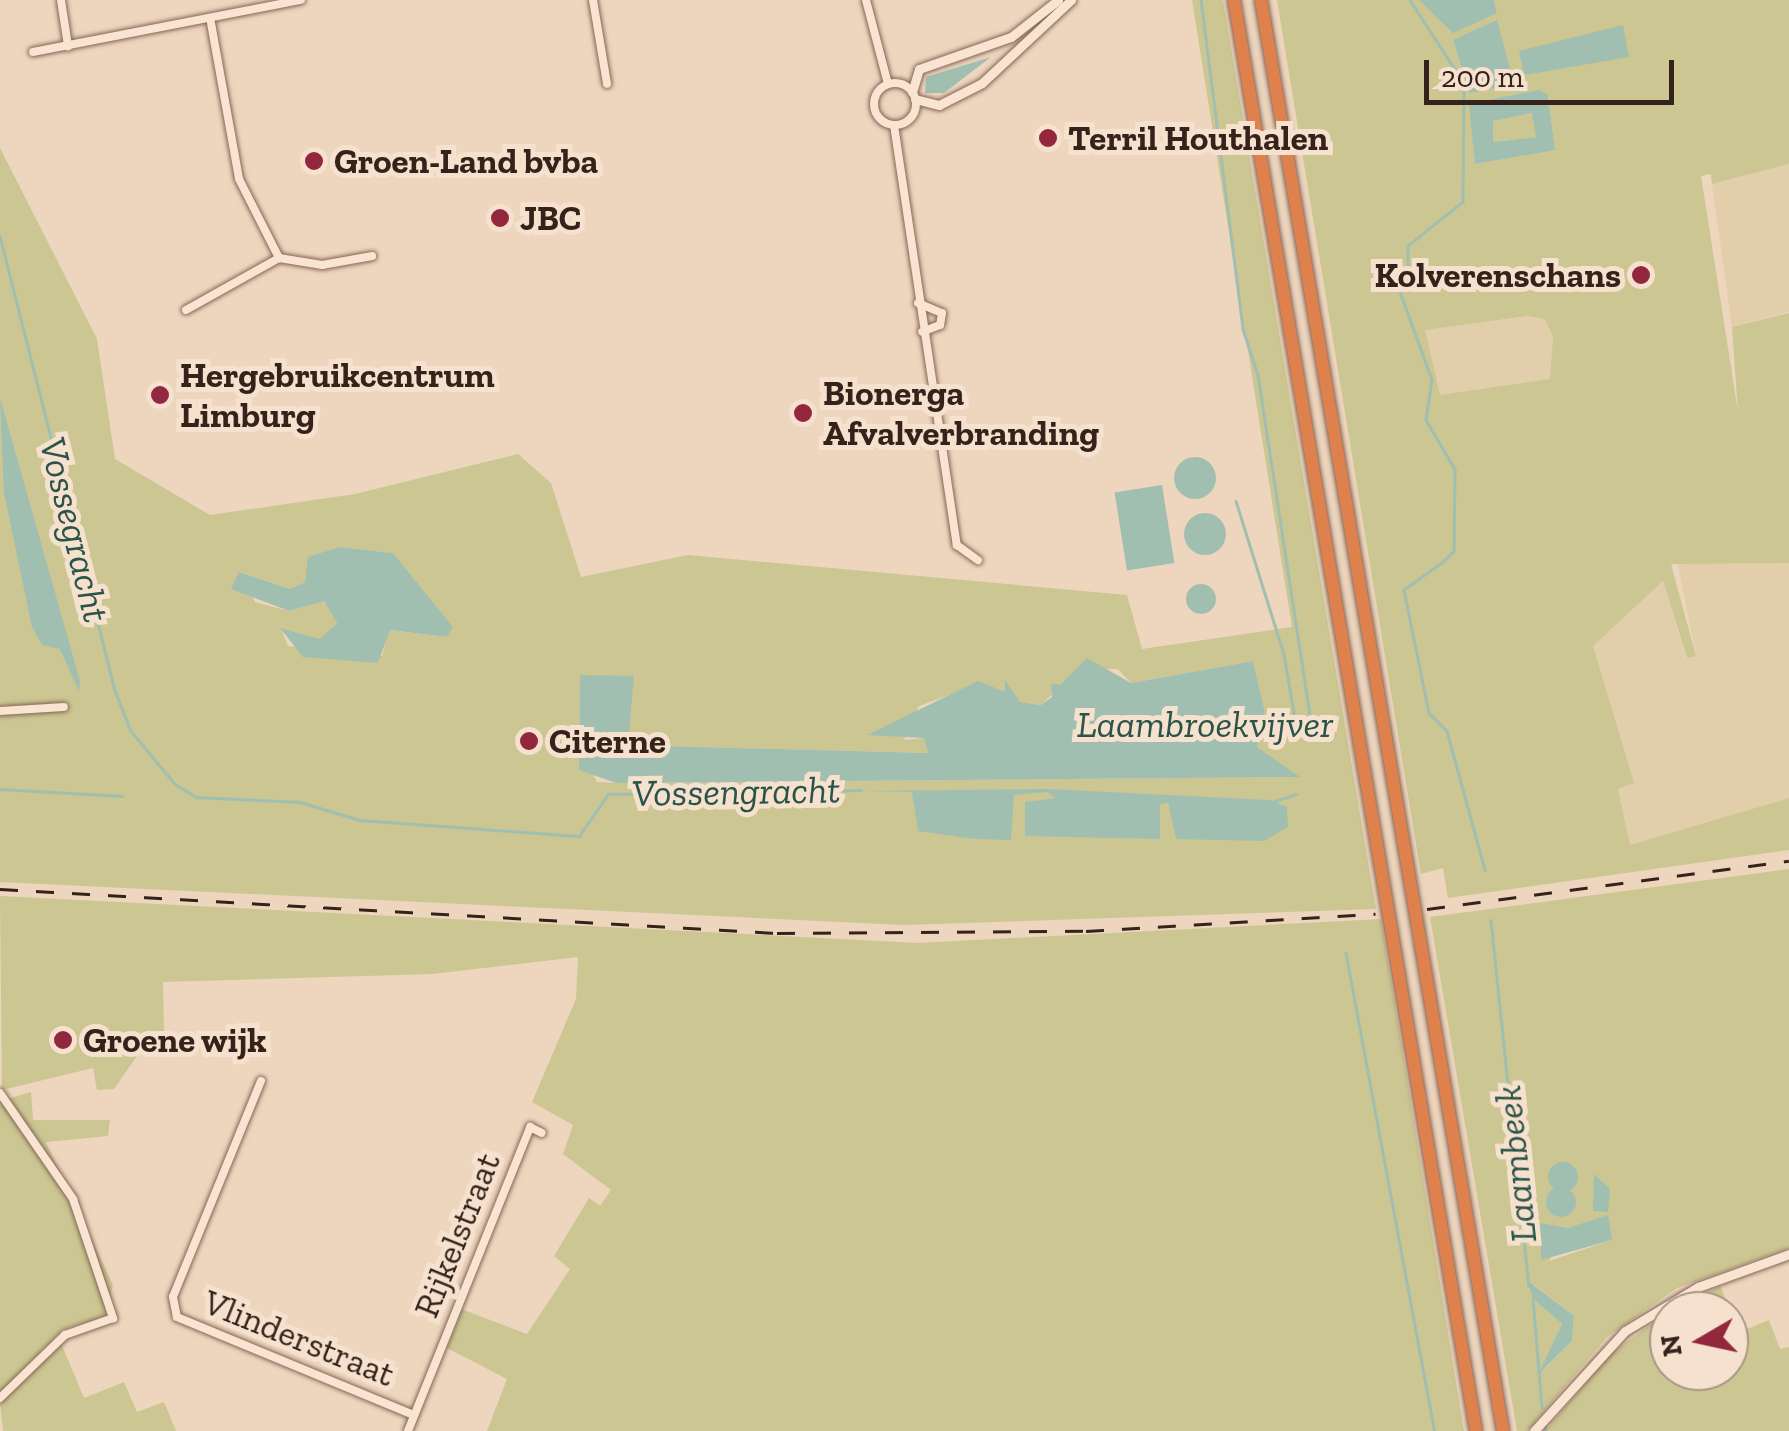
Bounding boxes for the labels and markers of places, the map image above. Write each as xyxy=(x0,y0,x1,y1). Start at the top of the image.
place label: Terril Houthalen xyxy=(1068,117,1328,159)
marker: Terril Houthalen xyxy=(1037,127,1059,149)
place label: Groen-Land bvba xyxy=(334,140,598,182)
marker: Groen-Land bvba xyxy=(303,150,325,172)
place label: JBC xyxy=(520,197,581,239)
marker: JBC xyxy=(489,207,511,229)
place label: Kolverenschans xyxy=(1375,254,1621,296)
marker: Kolverenschans xyxy=(1630,264,1652,286)
place label: Hergebruikcentrum Limburg xyxy=(180,354,495,436)
place label: Bionerga Afvalverbranding xyxy=(823,372,1099,454)
marker: Hergebruikcentrum Limburg xyxy=(149,384,171,406)
marker: Bionerga Afvalverbranding xyxy=(792,402,814,424)
place label: Citerne xyxy=(549,720,666,762)
marker: Citerne xyxy=(518,730,540,752)
place label: Groene wijk xyxy=(83,1019,267,1061)
marker: Groene wijk xyxy=(52,1029,74,1051)

